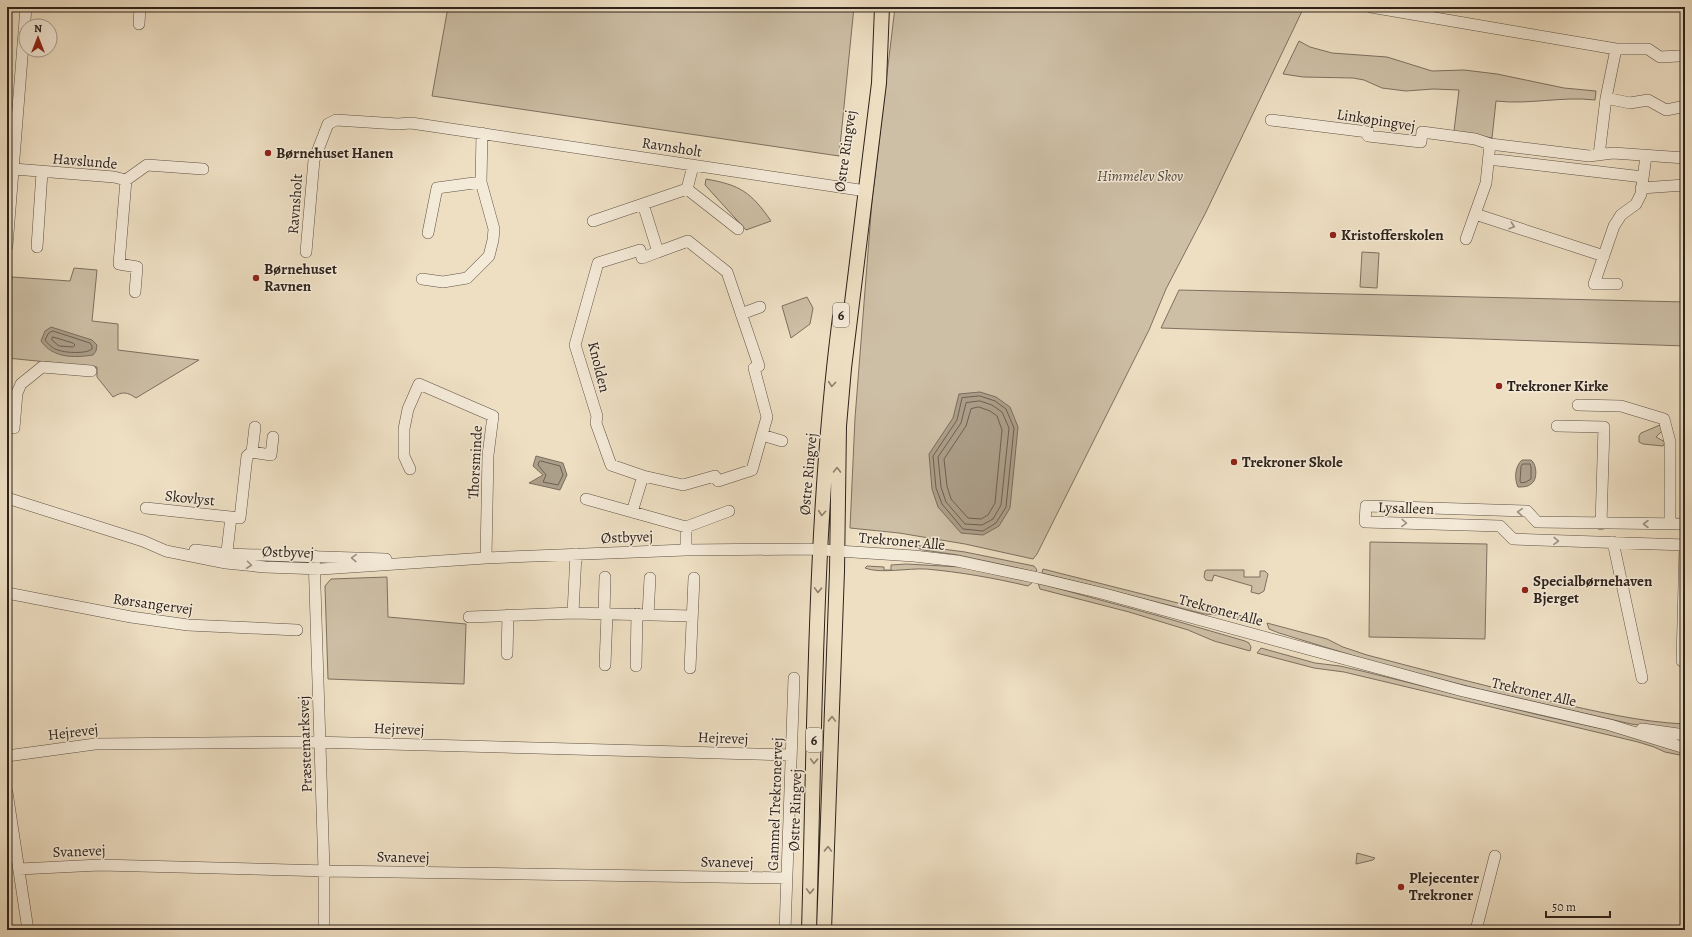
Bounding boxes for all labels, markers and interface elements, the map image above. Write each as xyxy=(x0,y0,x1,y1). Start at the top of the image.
north arrow xyxy=(18,18,58,58)
text: N xyxy=(34,21,42,36)
street label: Linkøpingvej xyxy=(1335,104,1417,136)
street label: Østre Ringvej xyxy=(829,109,861,193)
street label: Ravnsholt xyxy=(641,132,704,162)
place label: Børnehuset Hanen xyxy=(276,143,394,163)
street label: Havslunde xyxy=(52,148,119,174)
marker: Børnehuset Hanen xyxy=(263,148,273,158)
park label: Himmelev Skov xyxy=(1097,166,1184,186)
street label: Ravnsholt xyxy=(283,173,307,235)
one-way arrow xyxy=(1508,221,1515,230)
place label: Kristofferskolen xyxy=(1341,225,1444,245)
marker: Kristofferskolen xyxy=(1328,230,1338,240)
place label: Børnehuset Ravnen xyxy=(264,259,337,296)
marker: Børnehuset Ravnen xyxy=(251,273,261,283)
road number: 6 xyxy=(833,303,849,327)
street label: Knolden xyxy=(583,339,615,395)
place label: Trekroner Kirke xyxy=(1507,376,1609,396)
one-way arrow xyxy=(828,381,837,387)
marker: Trekroner Kirke xyxy=(1494,381,1504,391)
street label: Thorsminde xyxy=(463,424,487,499)
street label: Østre Ringvej xyxy=(794,432,822,516)
place label: Trekroner Skole xyxy=(1242,452,1343,472)
marker: Trekroner Skole xyxy=(1229,457,1239,467)
one-way arrow xyxy=(833,467,842,473)
street label: Skovlyst xyxy=(164,485,216,511)
street label: Lysalleen xyxy=(1378,497,1434,519)
one-way arrow xyxy=(1517,507,1523,516)
one-way arrow xyxy=(817,510,826,516)
one-way arrow xyxy=(1401,519,1407,527)
one-way arrow xyxy=(1643,520,1649,528)
street label: Østbyvej xyxy=(600,526,654,548)
street label: Trekroner Alle xyxy=(858,527,946,555)
one-way arrow xyxy=(1553,536,1559,545)
street label: Østbyvej xyxy=(261,541,315,563)
one-way arrow xyxy=(351,553,357,562)
one-way arrow xyxy=(246,560,252,569)
place label: Specialbørnehaven Bjerget xyxy=(1533,571,1653,608)
marker: Specialbørnehaven Bjerget xyxy=(1520,585,1530,595)
one-way arrow xyxy=(814,587,822,593)
street label: Rørsangervej xyxy=(112,589,194,619)
street label: Trekroner Alle xyxy=(1177,589,1266,631)
street label: Trekroner Alle xyxy=(1489,673,1579,712)
street label: Præstemarksvej xyxy=(293,695,317,793)
one-way arrow xyxy=(828,716,836,722)
street label: Hejrevej xyxy=(373,718,425,740)
street label: Hejrevej xyxy=(47,719,99,745)
street label: Hejrevej xyxy=(697,727,749,749)
road number: 6 xyxy=(806,728,822,752)
street label: Gammel Trekronervej xyxy=(763,737,787,871)
one-way arrow xyxy=(809,758,818,764)
street label: Østre Ringvej xyxy=(784,768,806,852)
street label: Svanevej xyxy=(52,840,106,862)
one-way arrow xyxy=(823,846,832,852)
street label: Svanevej xyxy=(376,847,430,867)
street label: Svanevej xyxy=(700,852,754,872)
place label: Plejecenter Trekroner xyxy=(1409,868,1479,905)
marker: Plejecenter Trekroner xyxy=(1396,882,1406,892)
one-way arrow xyxy=(806,888,814,894)
scale bar xyxy=(1546,893,1610,919)
text: 50 m xyxy=(1552,899,1576,915)

